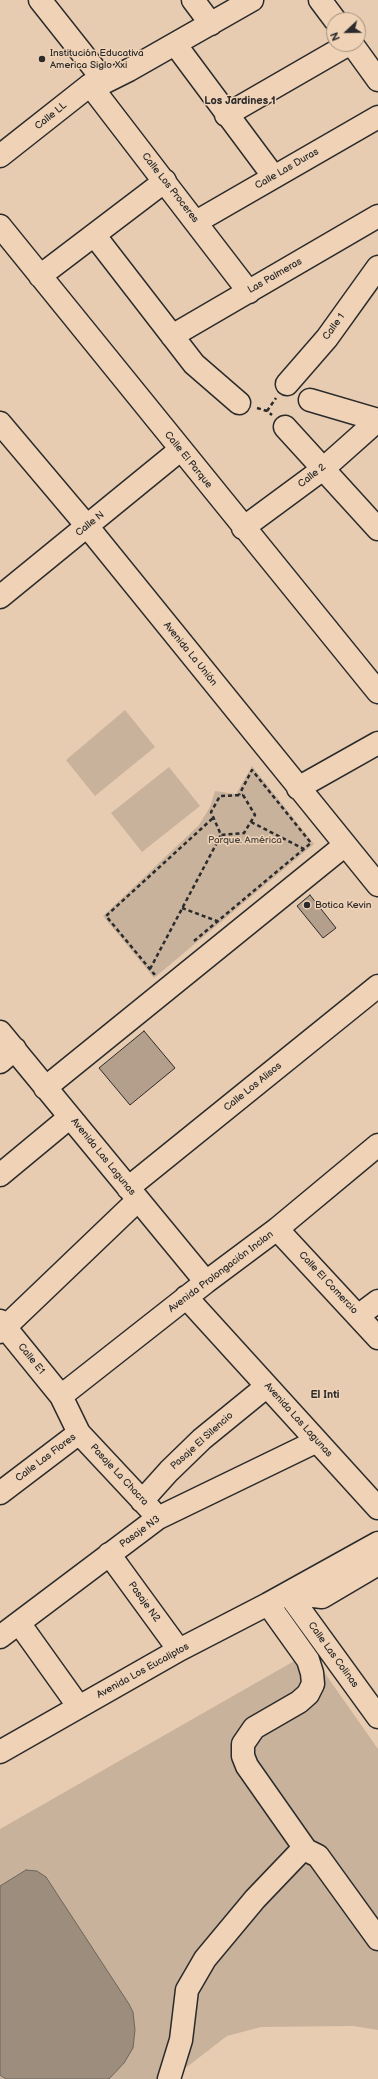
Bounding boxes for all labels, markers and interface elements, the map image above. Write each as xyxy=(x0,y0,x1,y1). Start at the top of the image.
north arrow xyxy=(326,12,366,52)
text: N xyxy=(328,30,343,43)
place label: Institución Educativa America Siglo Xxi xyxy=(50,47,144,70)
marker: Institución Educativa America Siglo Xxi xyxy=(37,54,47,64)
district label: Los Jardines 1 xyxy=(204,94,276,108)
street label: Calle LL xyxy=(33,100,69,132)
street label: Calle Las Duras xyxy=(253,146,321,192)
street label: Calle Los Proceres xyxy=(139,151,201,225)
street label: Las Palmeras xyxy=(246,256,304,296)
street label: Calle 1 xyxy=(320,311,348,343)
street label: Calle El Parque xyxy=(161,429,215,491)
street label: Calle 2 xyxy=(296,462,328,490)
street label: Calle N xyxy=(73,509,107,539)
street label: Avenida La Unión xyxy=(160,620,220,688)
park label: Parque. América xyxy=(208,834,282,846)
place label: Botica Kevin xyxy=(315,899,371,911)
marker: Botica Kevin xyxy=(302,900,312,910)
street label: Calle Los Alisos xyxy=(222,1060,284,1114)
street label: Avenida Las Lagunas xyxy=(68,1116,138,1198)
street label: Avenida Prolongación Inclan xyxy=(166,1229,276,1315)
street label: Calle El Comercio xyxy=(296,1249,360,1317)
street label: Calle E1 xyxy=(15,1341,47,1377)
street label: Avenida Las Lagunas xyxy=(261,1380,335,1460)
district label: El Inti xyxy=(310,1388,340,1402)
street label: Pasaje El Silencio xyxy=(168,1410,236,1472)
street label: Calle Las Flores xyxy=(13,1431,79,1485)
street label: Pasaje La Chacra xyxy=(87,1442,151,1508)
street label: Pasaje N3 xyxy=(118,1513,162,1551)
street label: Pasaje N2 xyxy=(125,1580,163,1624)
street label: Calle Las Colinas xyxy=(305,1620,361,1690)
street label: Avenida Los Eucaliptos xyxy=(95,1641,191,1701)

